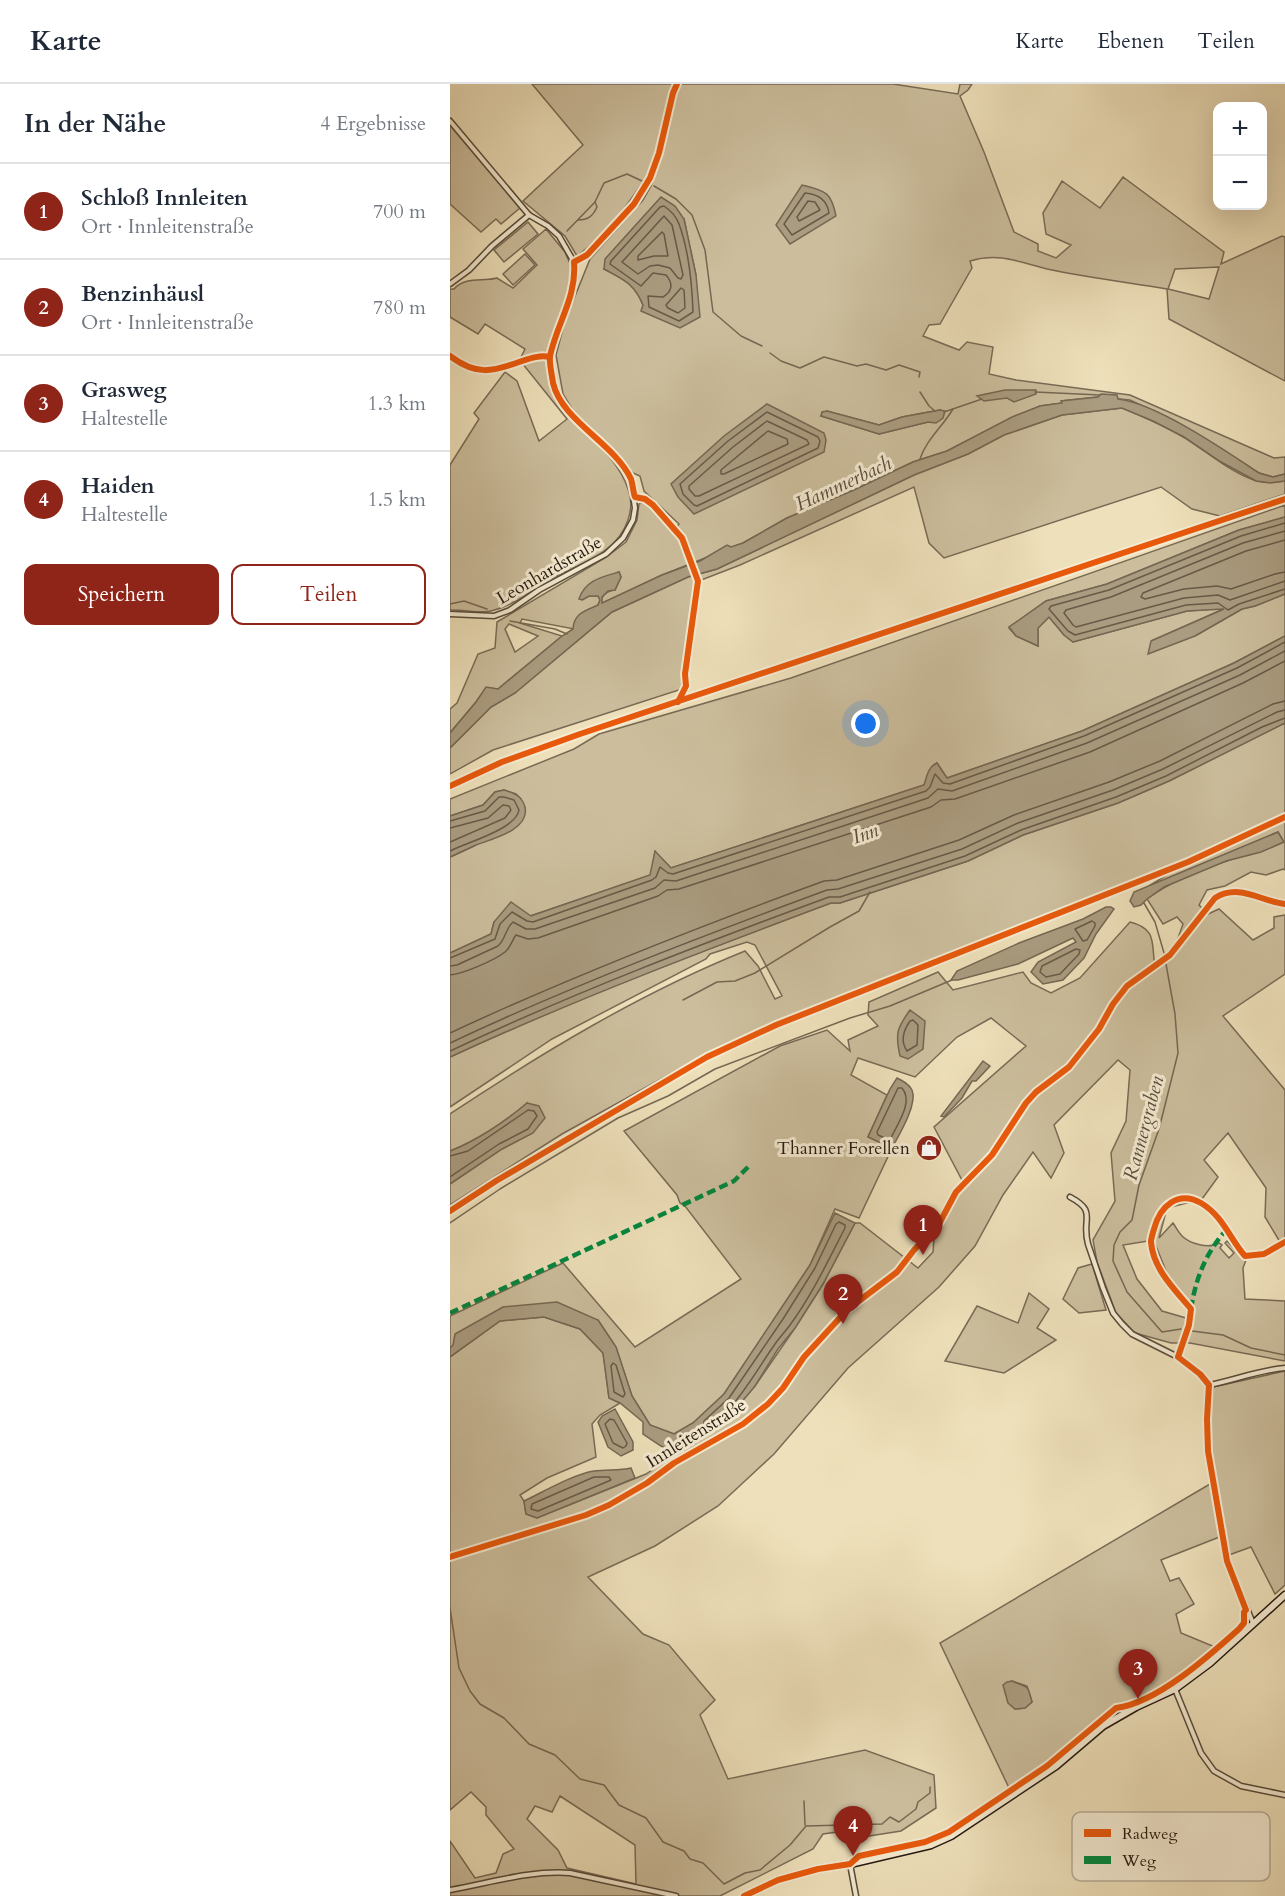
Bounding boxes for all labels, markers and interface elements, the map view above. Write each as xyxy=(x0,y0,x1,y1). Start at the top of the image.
text: Karte xyxy=(30,22,102,60)
text: Karte xyxy=(1016,27,1064,56)
text: Ebenen xyxy=(1097,27,1164,56)
text: Teilen xyxy=(1197,27,1255,56)
map controls xyxy=(1213,102,1267,210)
button: + xyxy=(1213,102,1267,156)
text: In der Nähe xyxy=(24,106,166,141)
text: 4 Ergebnisse xyxy=(320,110,426,137)
button: − xyxy=(1213,156,1267,210)
text: Schloß Innleiten xyxy=(81,183,248,213)
text: 1 xyxy=(38,198,49,225)
text: 700 m xyxy=(373,198,426,225)
text: Ort · Innleitenstraße xyxy=(81,213,254,240)
text: Benzinhäusl xyxy=(81,279,204,309)
text: 2 xyxy=(38,294,49,321)
text: 780 m xyxy=(373,294,426,321)
text: Ort · Innleitenstraße xyxy=(81,309,254,336)
text: Grasweg xyxy=(81,375,167,405)
text: 3 xyxy=(38,390,49,417)
text: 1.3 km xyxy=(367,390,426,417)
text: Haltestelle xyxy=(81,405,168,432)
water label: Hammerbach xyxy=(791,449,896,517)
text: Haiden xyxy=(81,471,155,501)
text: 4 xyxy=(38,486,49,513)
text: 1.5 km xyxy=(367,486,426,513)
text: Haltestelle xyxy=(81,501,168,528)
street label: Leonhardstraße xyxy=(492,530,607,611)
button: Speichern xyxy=(24,564,219,625)
button: Teilen xyxy=(231,564,426,625)
your location xyxy=(851,709,880,738)
water label: Inn xyxy=(848,816,882,850)
water label: Rannergraben xyxy=(1117,1073,1170,1183)
shop icon: Thanner Forellen xyxy=(914,1133,944,1163)
place label: Thanner Forellen xyxy=(777,1136,911,1161)
pin: 1 xyxy=(904,1206,942,1255)
pin: 2 xyxy=(824,1274,862,1324)
street label: Innleitenstraße xyxy=(642,1393,751,1474)
pin: 3 xyxy=(1118,1650,1158,1699)
pin: 4 xyxy=(834,1806,872,1856)
legend xyxy=(1072,1812,1270,1881)
text: Radweg xyxy=(1122,1823,1178,1845)
text: Weg xyxy=(1121,1850,1156,1872)

